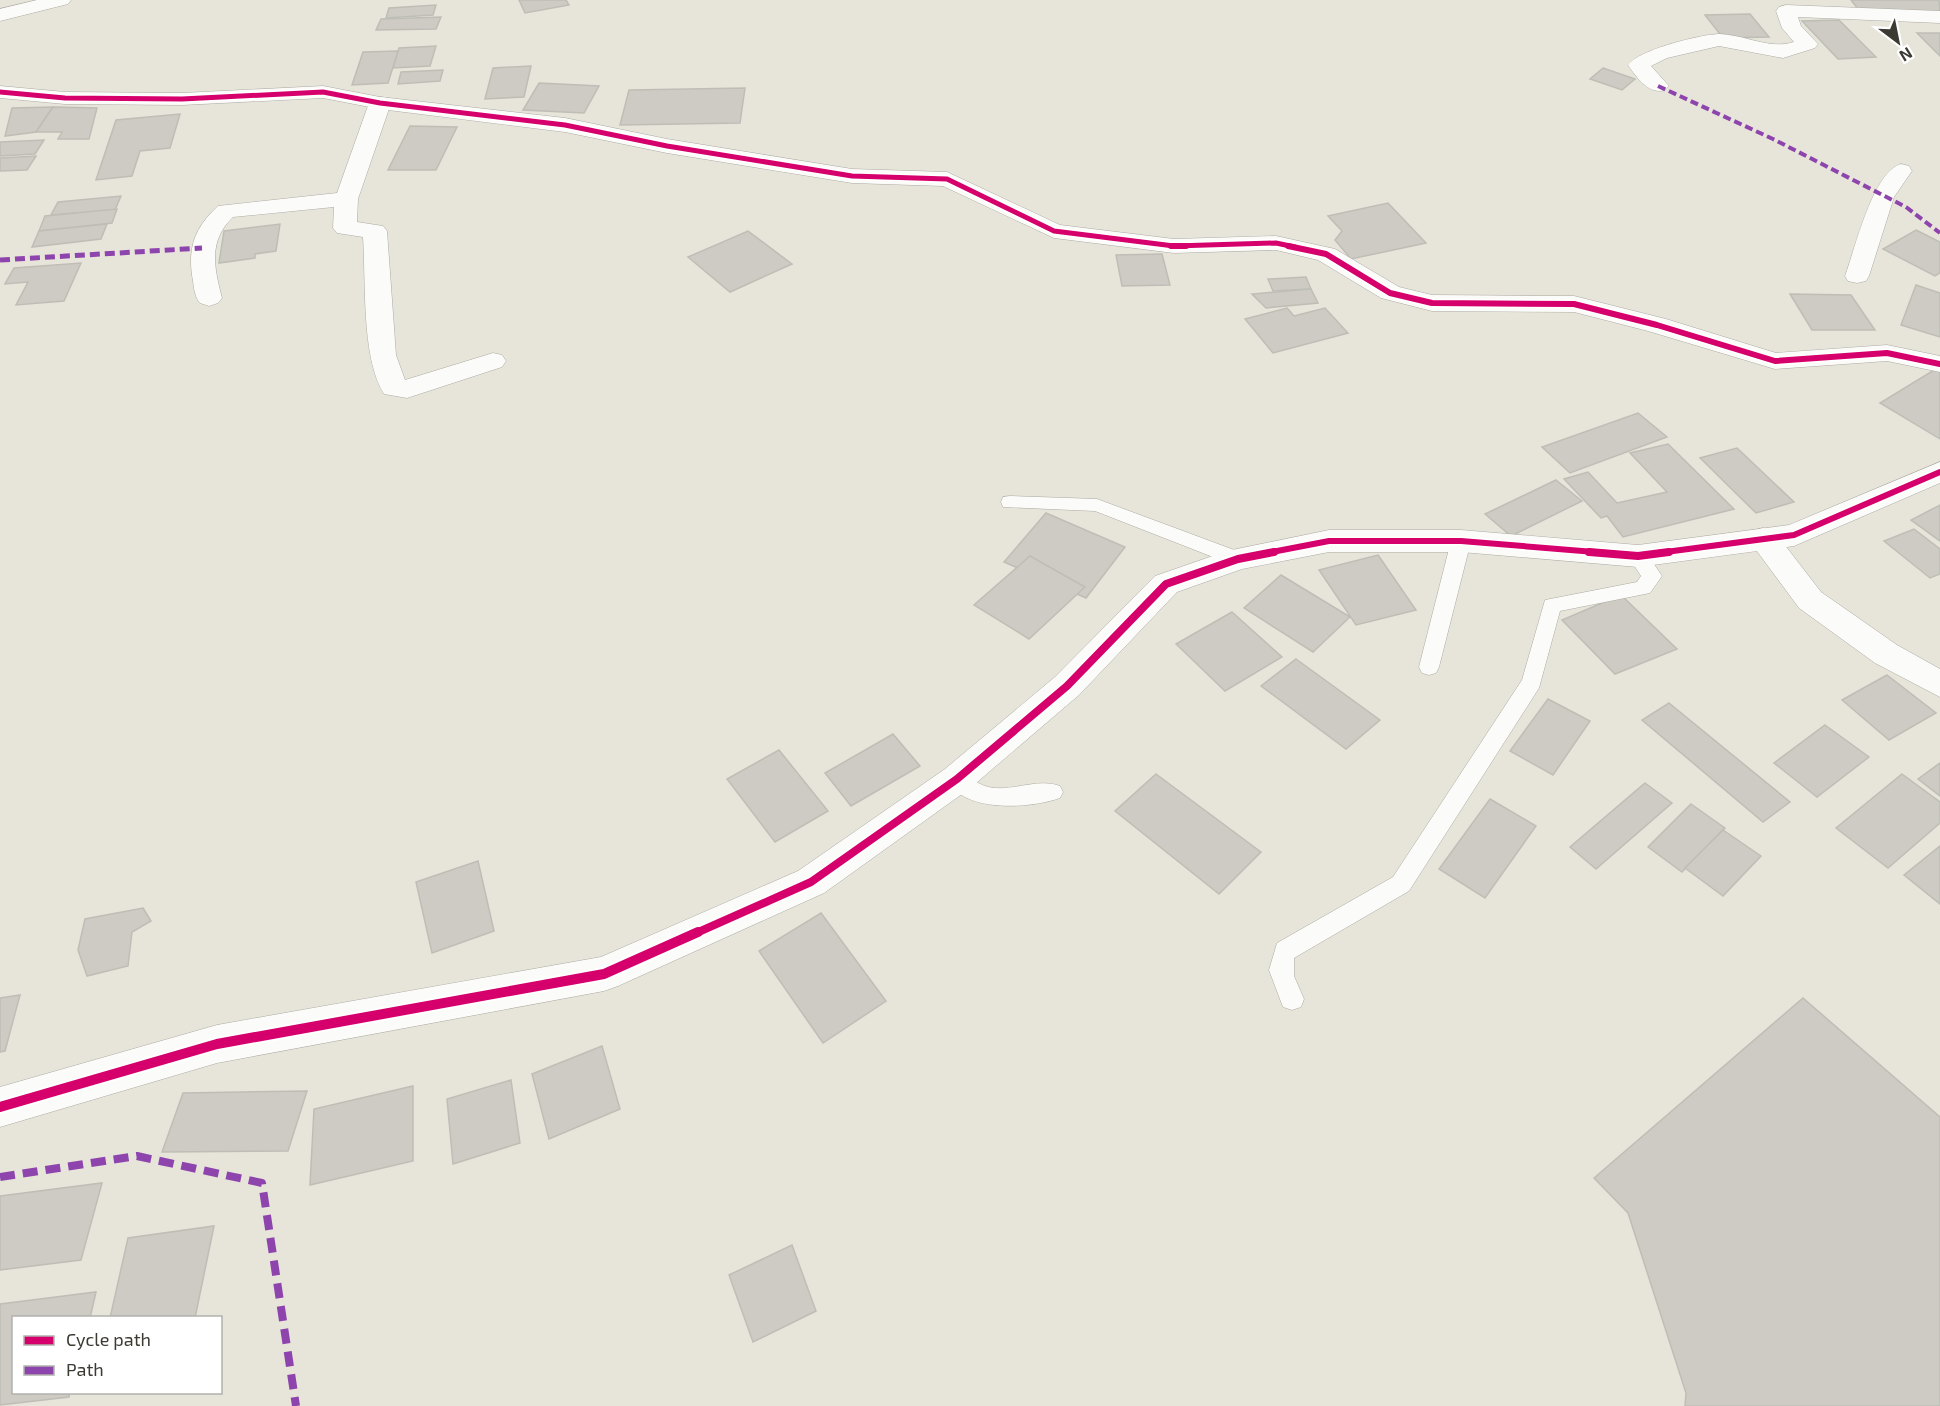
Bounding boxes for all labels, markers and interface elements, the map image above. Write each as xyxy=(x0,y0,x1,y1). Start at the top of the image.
north arrow xyxy=(1868,12,1928,72)
text: N xyxy=(1896,44,1916,66)
legend xyxy=(12,1316,222,1394)
text: Cycle path xyxy=(66,1328,151,1350)
text: Path xyxy=(66,1358,104,1380)

